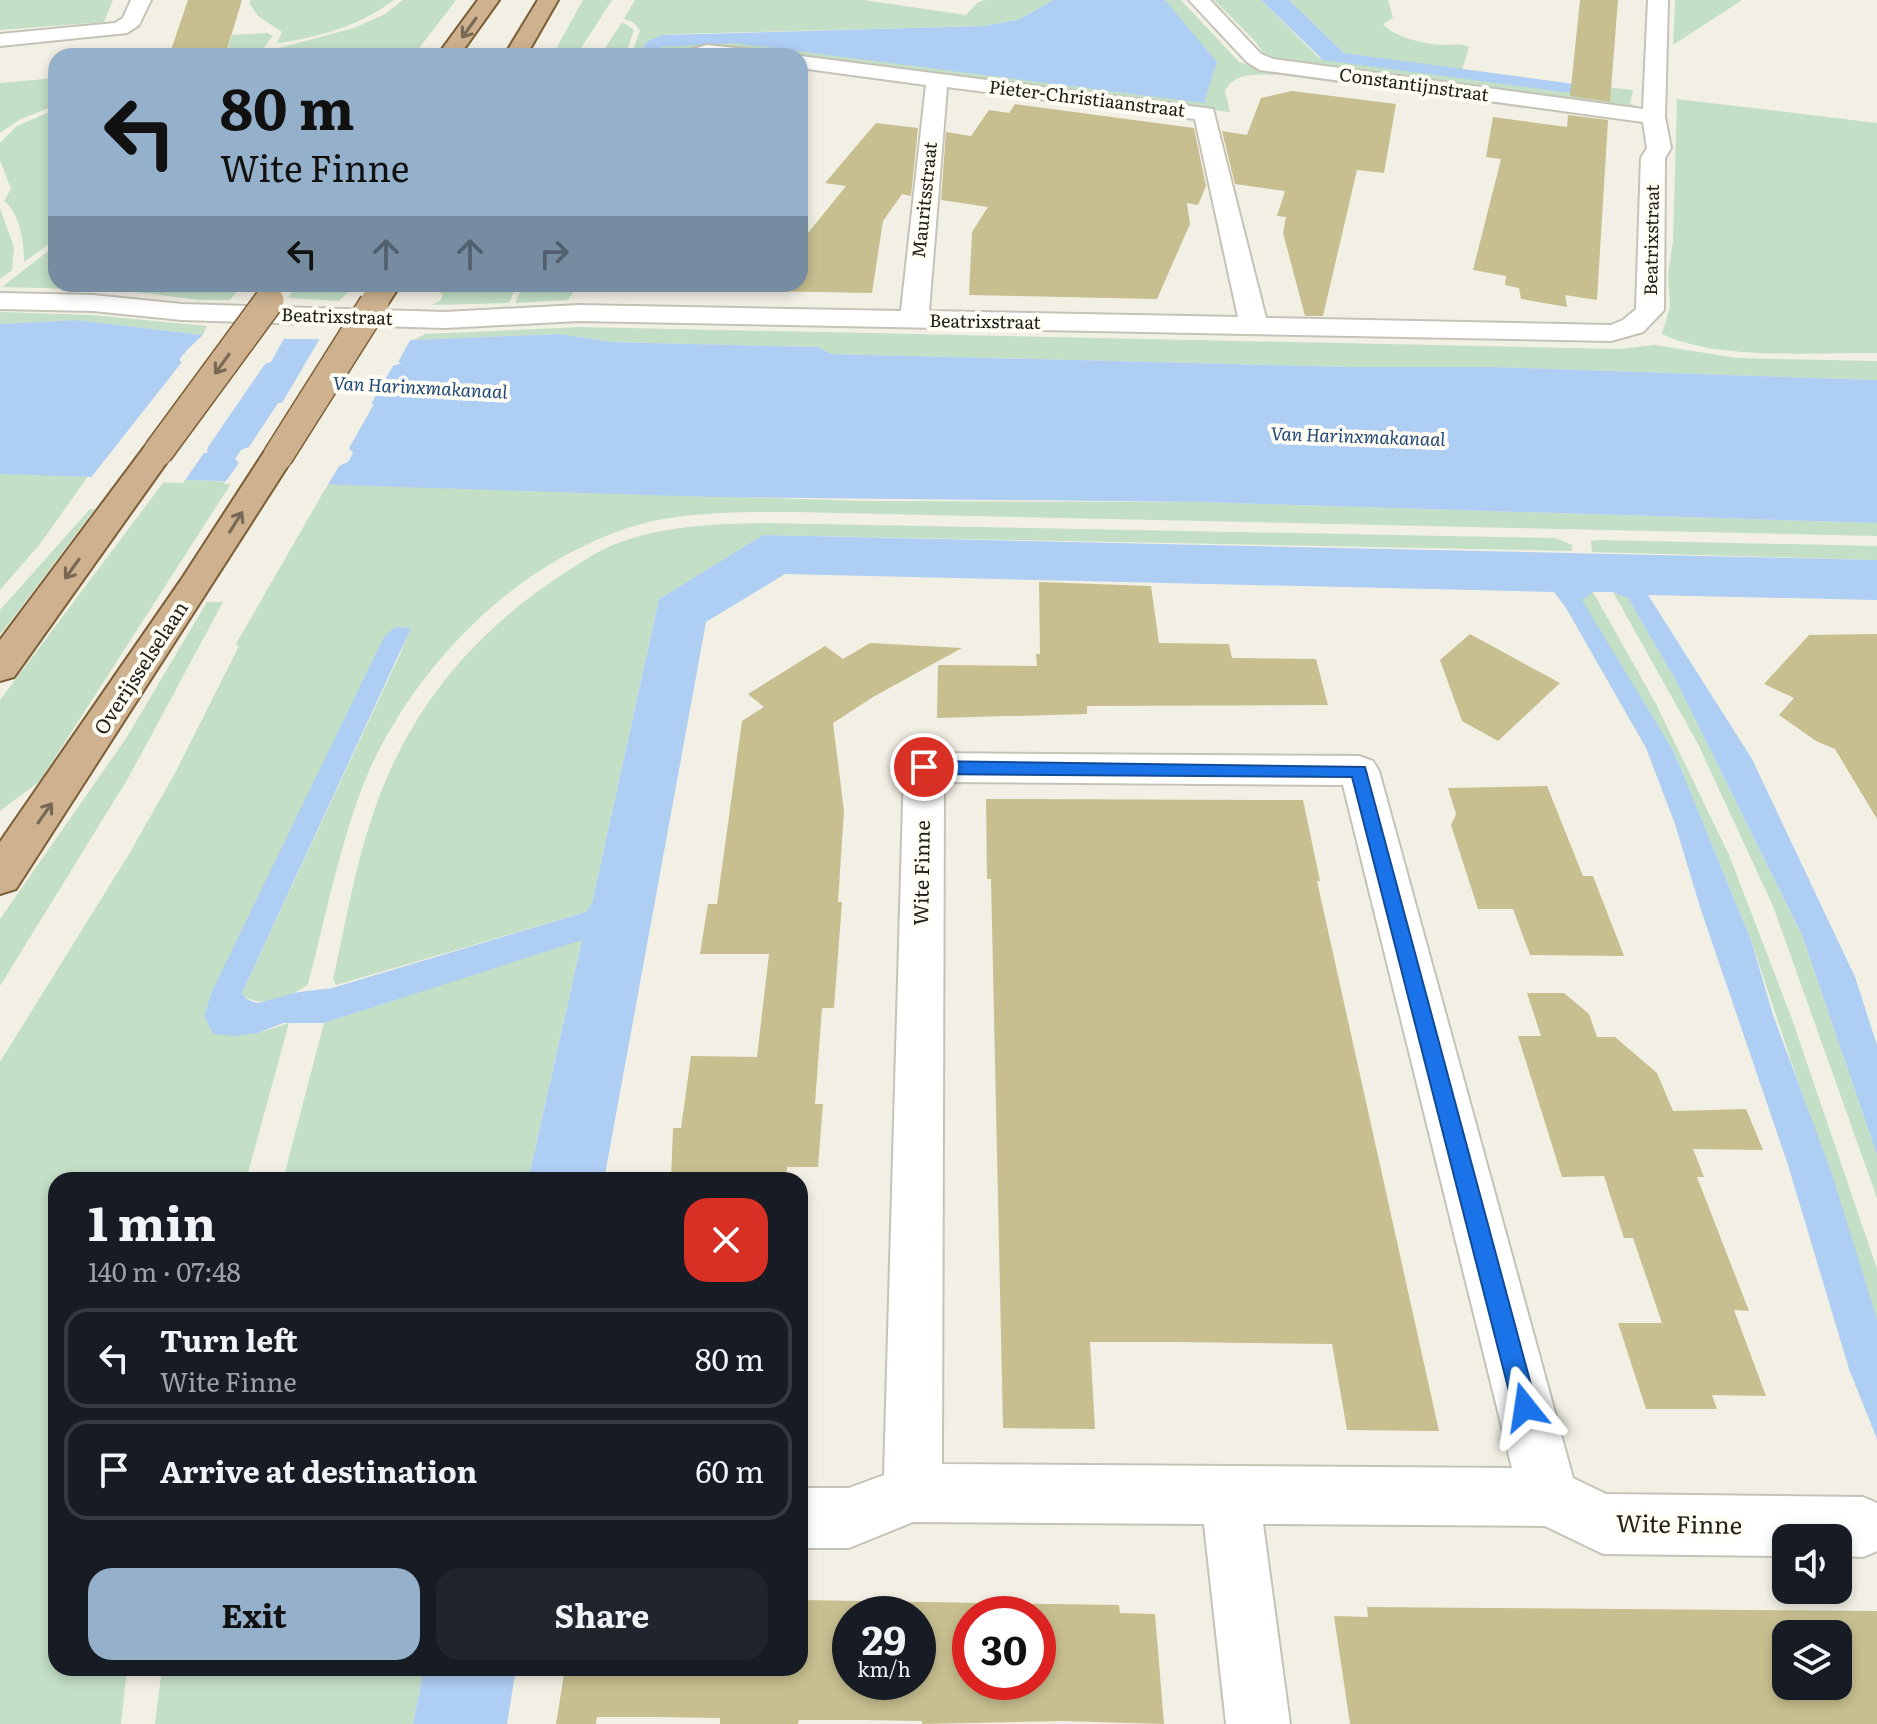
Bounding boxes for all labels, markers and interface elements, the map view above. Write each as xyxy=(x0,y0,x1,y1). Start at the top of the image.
one-way arrow xyxy=(461,17,478,38)
street label: Constantijnstraat xyxy=(1338,60,1491,107)
text: 80 m xyxy=(220,64,355,147)
street label: Pieter-Christiaanstraat xyxy=(988,72,1188,123)
icon: left xyxy=(88,80,192,184)
text: Wite Finne xyxy=(220,140,410,193)
street label: Mauritsstraat xyxy=(904,140,943,259)
street label: Beatrixstraat xyxy=(1636,183,1665,296)
icon: left xyxy=(280,232,324,276)
icon: ahead xyxy=(364,232,408,276)
icon: ahead xyxy=(448,232,492,276)
icon: right xyxy=(532,232,576,276)
street label: Beatrixstraat xyxy=(281,300,394,331)
street label: Beatrixstraat xyxy=(929,306,1042,335)
one-way arrow xyxy=(214,353,231,374)
water label: Van Harinxmakanaal xyxy=(332,368,509,405)
water label: Van Harinxmakanaal xyxy=(1270,419,1447,452)
one-way arrow xyxy=(228,511,244,534)
one-way arrow xyxy=(64,558,80,580)
street label: Overijsselselaan xyxy=(85,594,194,740)
pin xyxy=(890,733,958,801)
icon: arrive xyxy=(902,745,946,789)
one-way arrow xyxy=(37,803,53,825)
street label: Wite Finne xyxy=(904,820,936,926)
text: 1 min xyxy=(88,1185,216,1256)
button: close xyxy=(684,1198,768,1282)
text: 140 m · 07:48 xyxy=(88,1251,241,1290)
text: Turn left xyxy=(160,1317,298,1361)
icon: left xyxy=(92,1336,136,1380)
text: 80 m xyxy=(695,1336,764,1380)
text: Wite Finne xyxy=(160,1361,297,1400)
position arrow xyxy=(1483,1365,1567,1449)
icon: arrive xyxy=(92,1448,136,1492)
text: Arrive at destination xyxy=(160,1448,477,1492)
text: 60 m xyxy=(695,1448,764,1492)
street label: Wite Finne xyxy=(1616,1504,1743,1541)
map controls xyxy=(1772,1524,1852,1700)
button: sound xyxy=(1772,1524,1852,1604)
button: Exit xyxy=(88,1568,420,1660)
button: Share xyxy=(436,1568,768,1660)
speed limit sign: 30 xyxy=(952,1596,1056,1700)
text: 29 xyxy=(862,1608,906,1667)
button: layers xyxy=(1772,1620,1852,1700)
text: km/h xyxy=(857,1653,911,1683)

